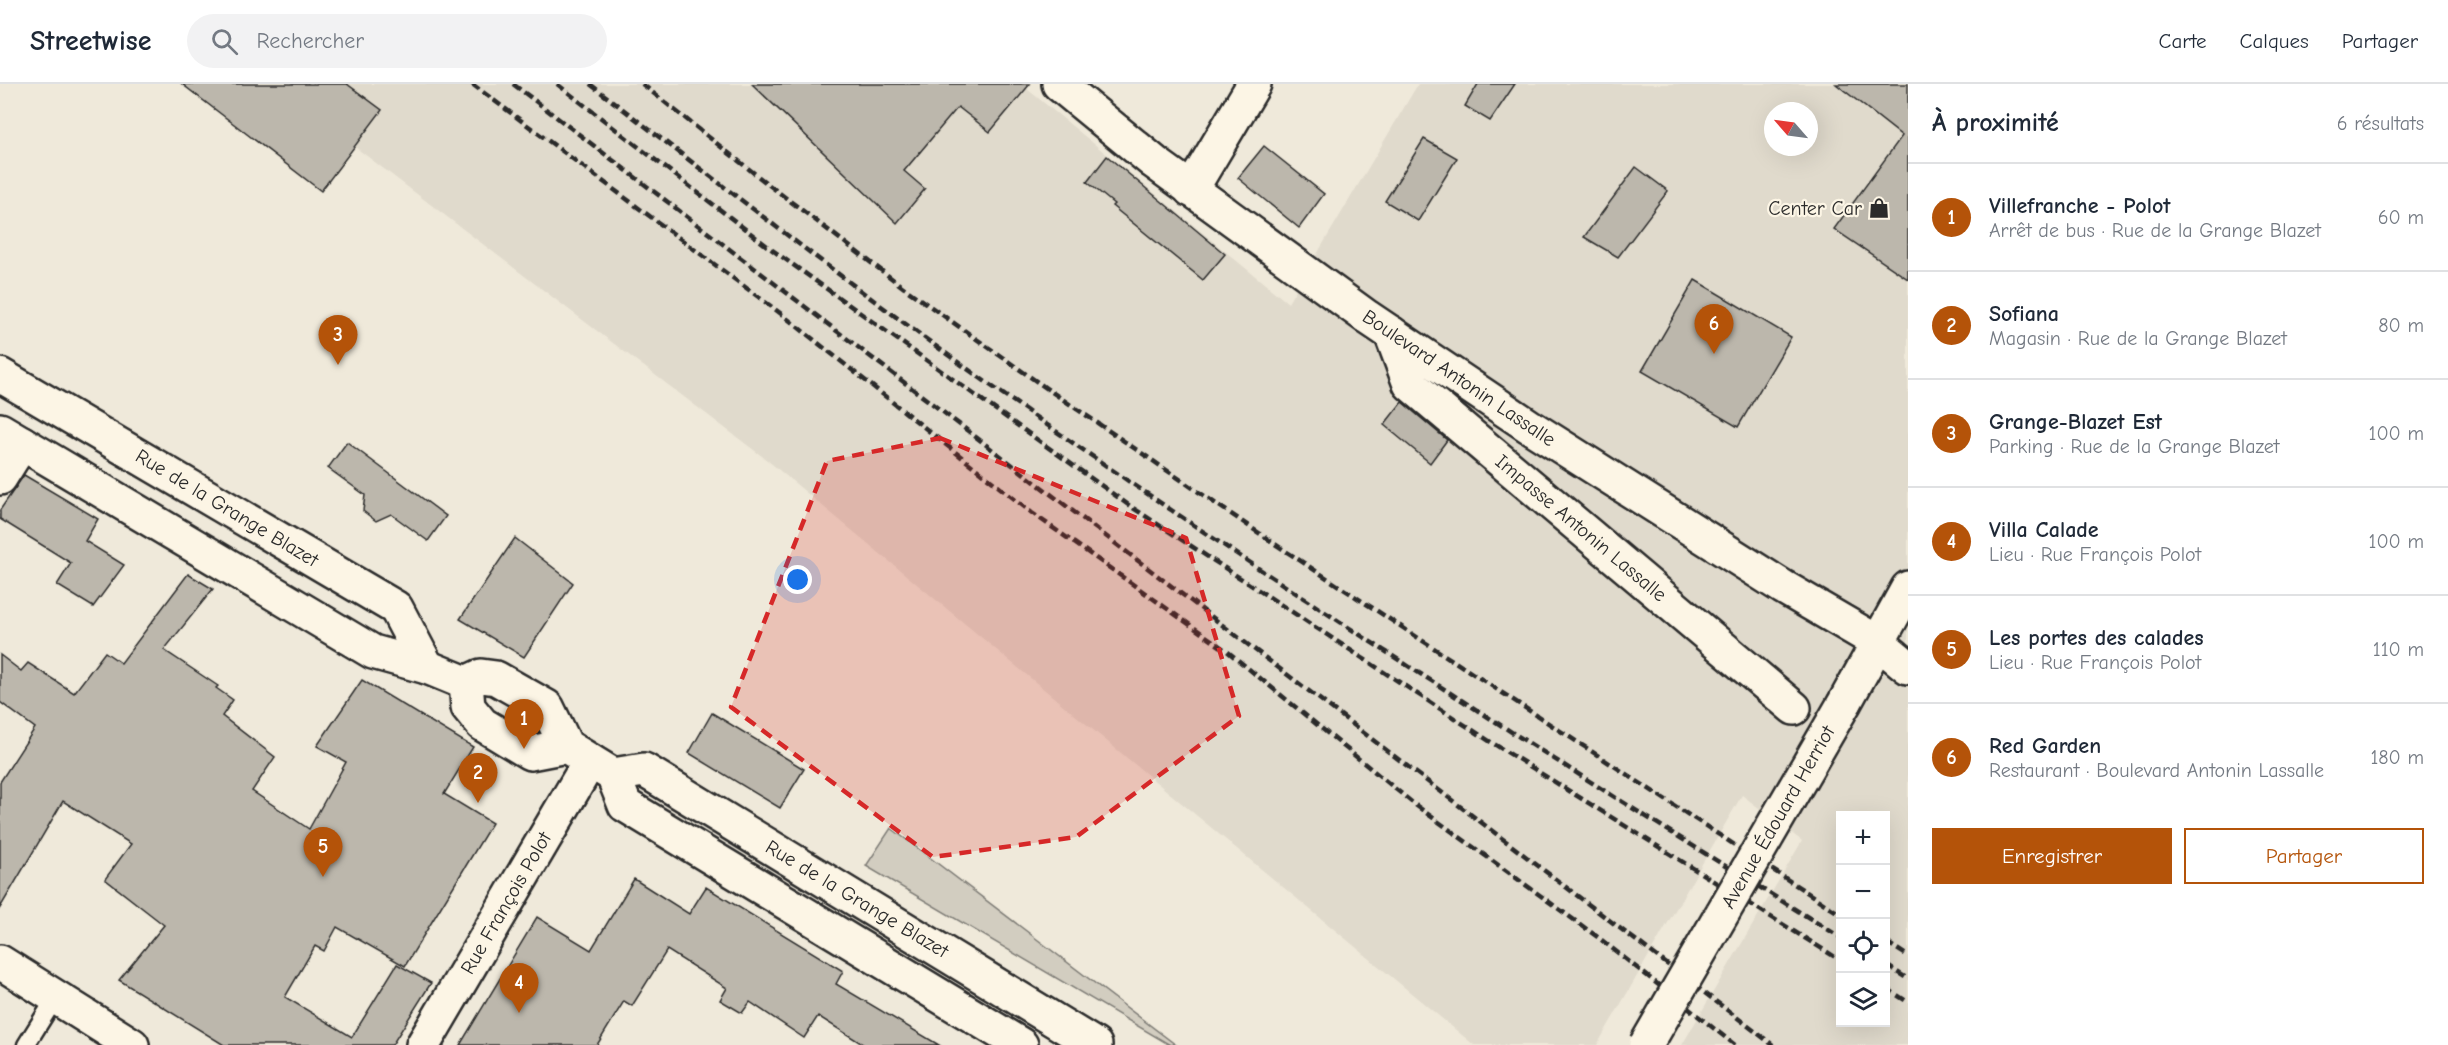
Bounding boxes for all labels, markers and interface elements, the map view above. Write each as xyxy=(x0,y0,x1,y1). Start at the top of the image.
search box xyxy=(187,14,607,68)
text: Streetwise xyxy=(30,25,151,57)
icon: search xyxy=(208,25,241,58)
text: Rechercher xyxy=(256,28,364,54)
text: Carte xyxy=(2159,29,2207,53)
text: Calques xyxy=(2240,29,2309,53)
text: Partager xyxy=(2342,29,2418,53)
north arrow xyxy=(1764,102,1818,156)
text: À proximité xyxy=(1932,108,2059,138)
text: 6 résultats xyxy=(2337,112,2424,135)
text: Villefranche - Polot xyxy=(1989,193,2170,219)
shop icon: Center Car xyxy=(1867,196,1891,220)
place label: Center Car xyxy=(1768,197,1862,220)
text: 1 xyxy=(1948,206,1955,229)
text: 60 m xyxy=(2378,206,2424,229)
text: Arrêt de bus · Rue de la Grange Blazet xyxy=(1989,219,2321,242)
text: Sofiana xyxy=(1989,301,2059,327)
pin: 6 xyxy=(1694,304,1734,354)
street label: Boulevard Antonin Lassalle xyxy=(1358,305,1560,451)
text: 2 xyxy=(1947,314,1956,337)
text: 80 m xyxy=(2378,314,2424,337)
pin: 3 xyxy=(318,316,358,365)
text: Magasin · Rue de la Grange Blazet xyxy=(1989,327,2287,350)
text: Grange-Blazet Est xyxy=(1989,409,2162,435)
text: 3 xyxy=(1947,422,1956,445)
text: 100 m xyxy=(2369,422,2424,445)
text: Parking · Rue de la Grange Blazet xyxy=(1989,435,2280,458)
street label: Rue de la Grange Blazet xyxy=(131,444,324,572)
street label: Impasse Antonin Lassalle xyxy=(1491,450,1671,606)
text: Villa Calade xyxy=(1989,517,2099,543)
text: 4 xyxy=(1947,530,1956,553)
text: 100 m xyxy=(2369,530,2424,553)
text: Lieu · Rue François Polot xyxy=(1989,543,2201,566)
your location xyxy=(783,565,812,594)
text: Les portes des calades xyxy=(1989,625,2204,651)
text: 5 xyxy=(1946,638,1957,661)
text: 110 m xyxy=(2373,638,2424,661)
text: Lieu · Rue François Polot xyxy=(1989,651,2201,674)
pin: 1 xyxy=(504,700,544,749)
street label: Avenue Édouard Herriot xyxy=(1716,721,1840,912)
text: Red Garden xyxy=(1989,733,2101,759)
text: 6 xyxy=(1946,746,1957,769)
text: 180 m xyxy=(2370,746,2424,769)
pin: 2 xyxy=(458,754,498,803)
text: Restaurant · Boulevard Antonin Lassalle xyxy=(1989,759,2324,782)
map controls xyxy=(1836,811,1890,1027)
button: + xyxy=(1836,811,1890,865)
street label: Rue François Polot xyxy=(456,827,557,978)
pin: 5 xyxy=(304,828,342,877)
button: Enregistrer xyxy=(1932,828,2172,884)
button: Partager xyxy=(2184,828,2424,884)
street label: Rue de la Grange Blazet xyxy=(761,835,954,963)
button: − xyxy=(1836,865,1890,919)
button: locate xyxy=(1836,919,1890,973)
pin: 4 xyxy=(500,964,538,1013)
button: layers xyxy=(1836,973,1890,1027)

